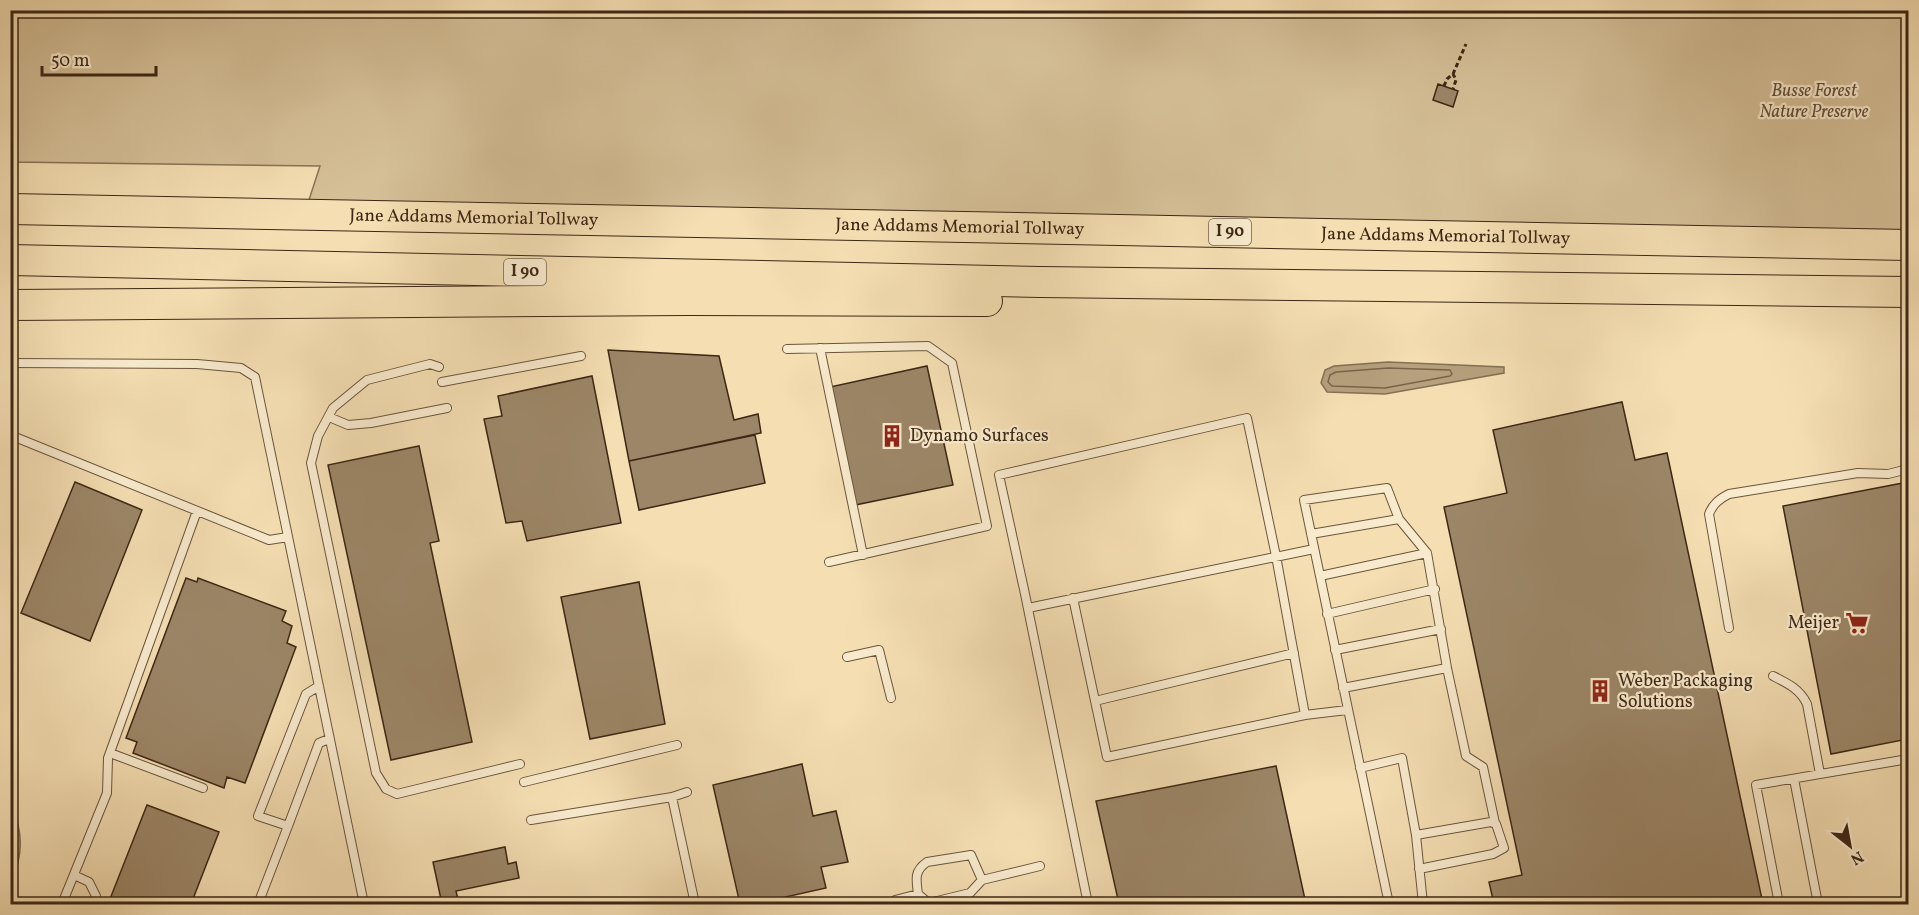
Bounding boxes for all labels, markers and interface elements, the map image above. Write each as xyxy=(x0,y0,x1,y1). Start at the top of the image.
scale bar xyxy=(42,39,156,77)
text: 50 m xyxy=(51,49,90,74)
park label: Busse Forest Nature Preserve xyxy=(1760,79,1869,125)
street label: Jane Addams Memorial Tollway xyxy=(349,203,599,233)
street label: Jane Addams Memorial Tollway xyxy=(835,212,1085,242)
road number: I 90 xyxy=(1209,219,1251,245)
street label: Jane Addams Memorial Tollway xyxy=(1321,221,1571,251)
road number: I 90 xyxy=(504,259,546,285)
building icon: Dynamo Surfaces xyxy=(879,423,905,449)
place label: Dynamo Surfaces xyxy=(910,424,1049,449)
supermarket icon: Meijer xyxy=(1844,610,1870,636)
place label: Meijer xyxy=(1788,611,1839,636)
place label: Weber Packaging Solutions xyxy=(1618,669,1753,715)
building icon: Weber Packaging Solutions xyxy=(1587,678,1613,704)
north arrow xyxy=(1820,816,1880,876)
text: N xyxy=(1846,845,1867,870)

